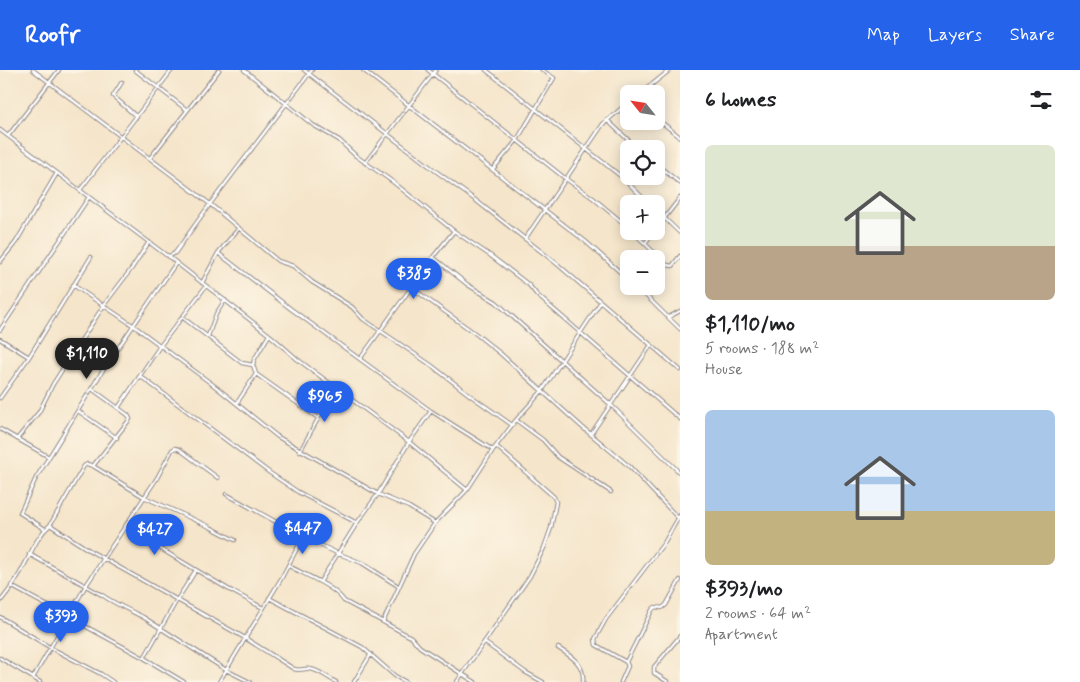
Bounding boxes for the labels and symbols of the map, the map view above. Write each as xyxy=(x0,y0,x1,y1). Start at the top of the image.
north arrow xyxy=(620,85,665,130)
pin: $385 xyxy=(384,258,444,300)
pin: $1,110 xyxy=(46,338,128,380)
pin: $965 xyxy=(295,380,355,423)
pin: $447 xyxy=(273,512,333,555)
pin: $427 xyxy=(125,514,185,556)
pin: $393 xyxy=(31,600,91,643)

